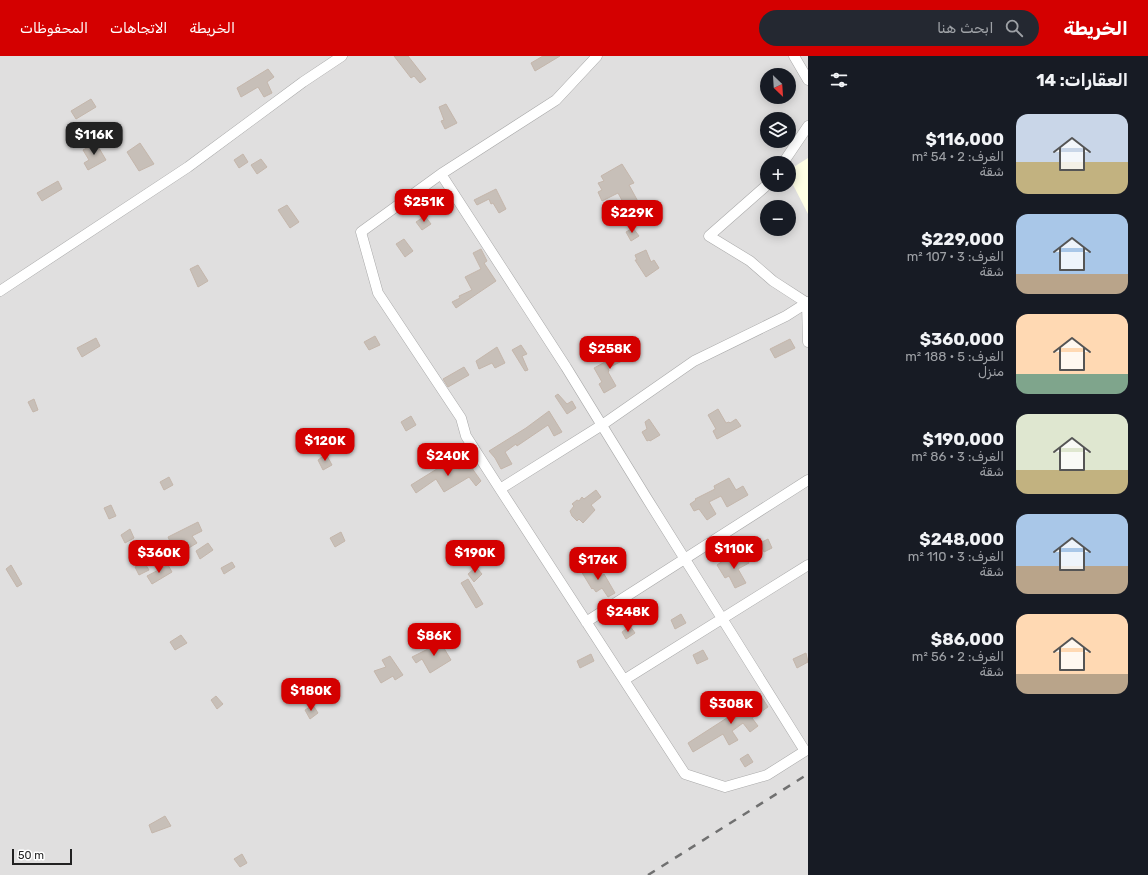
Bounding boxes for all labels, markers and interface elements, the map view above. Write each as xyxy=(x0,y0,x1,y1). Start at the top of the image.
search box xyxy=(759,10,1039,46)
icon: search xyxy=(1003,17,1025,39)
text: الخريطة xyxy=(1063,17,1128,40)
text: ابحث هنا xyxy=(937,19,993,37)
text: المحفوظات xyxy=(20,20,88,37)
text: الاتجاهات xyxy=(110,20,167,37)
text: الخريطة xyxy=(189,20,235,37)
north arrow xyxy=(760,68,796,104)
map controls xyxy=(760,68,796,236)
icon: filters xyxy=(828,69,850,91)
text: العقارات: 14 xyxy=(1036,70,1128,90)
button: layers xyxy=(760,112,796,148)
pin: $116K xyxy=(66,122,122,156)
text: $116K xyxy=(75,127,113,142)
text: $116,000 xyxy=(925,129,1004,149)
icon: home xyxy=(1048,130,1096,178)
text: الغرف: 2 · 54 m² xyxy=(912,149,1004,164)
button: + xyxy=(760,156,796,192)
text: شقة xyxy=(979,164,1004,179)
pin: $251K xyxy=(396,189,452,223)
text: $251K xyxy=(404,194,444,209)
pin: $229K xyxy=(604,200,660,234)
button: − xyxy=(760,200,796,236)
text: $229K xyxy=(611,205,653,220)
text: $229,000 xyxy=(921,229,1004,249)
icon: home xyxy=(1048,230,1096,278)
text: الغرف: 3 · 107 m² xyxy=(907,249,1004,264)
text: شقة xyxy=(979,264,1004,279)
text: $360,000 xyxy=(920,329,1004,349)
icon: home xyxy=(1048,330,1096,378)
pin: $258K xyxy=(582,336,638,370)
text: $258K xyxy=(589,341,631,356)
text: الغرف: 5 · 188 m² xyxy=(905,349,1004,364)
text: منزل xyxy=(978,364,1004,379)
pin: $120K xyxy=(297,428,353,462)
text: $190,000 xyxy=(923,429,1004,449)
icon: home xyxy=(1048,430,1096,478)
text: $120K xyxy=(304,433,346,448)
pin: $240K xyxy=(420,443,476,477)
text: $240K xyxy=(426,448,470,463)
text: الغرف: 3 · 86 m² xyxy=(911,449,1004,464)
text: شقة xyxy=(979,464,1004,479)
text: $248,000 xyxy=(919,529,1004,549)
icon: home xyxy=(1048,530,1096,578)
pin: $110K xyxy=(706,536,762,570)
pin: $360K xyxy=(131,540,187,574)
pin: $190K xyxy=(447,540,503,574)
text: $110K xyxy=(714,541,754,556)
text: $360K xyxy=(137,545,181,560)
text: $190K xyxy=(455,545,495,560)
pin: $176K xyxy=(570,547,626,581)
text: الغرف: 3 · 110 m² xyxy=(908,549,1004,564)
text: $176K xyxy=(578,552,618,567)
text: شقة xyxy=(979,564,1004,579)
pin: $248K xyxy=(600,599,656,633)
text: $248K xyxy=(606,604,650,619)
pin: $86K xyxy=(410,623,458,657)
text: $86K xyxy=(417,628,451,643)
text: $86,000 xyxy=(931,629,1004,649)
icon: home xyxy=(1048,630,1096,678)
text: الغرف: 2 · 56 m² xyxy=(912,649,1004,664)
text: شقة xyxy=(979,664,1004,679)
pin: $180K xyxy=(283,678,339,712)
text: $180K xyxy=(290,683,332,698)
pin: $308K xyxy=(703,691,759,725)
text: $308K xyxy=(709,696,753,711)
scale bar xyxy=(12,847,72,866)
text: 50 m xyxy=(18,849,44,862)

